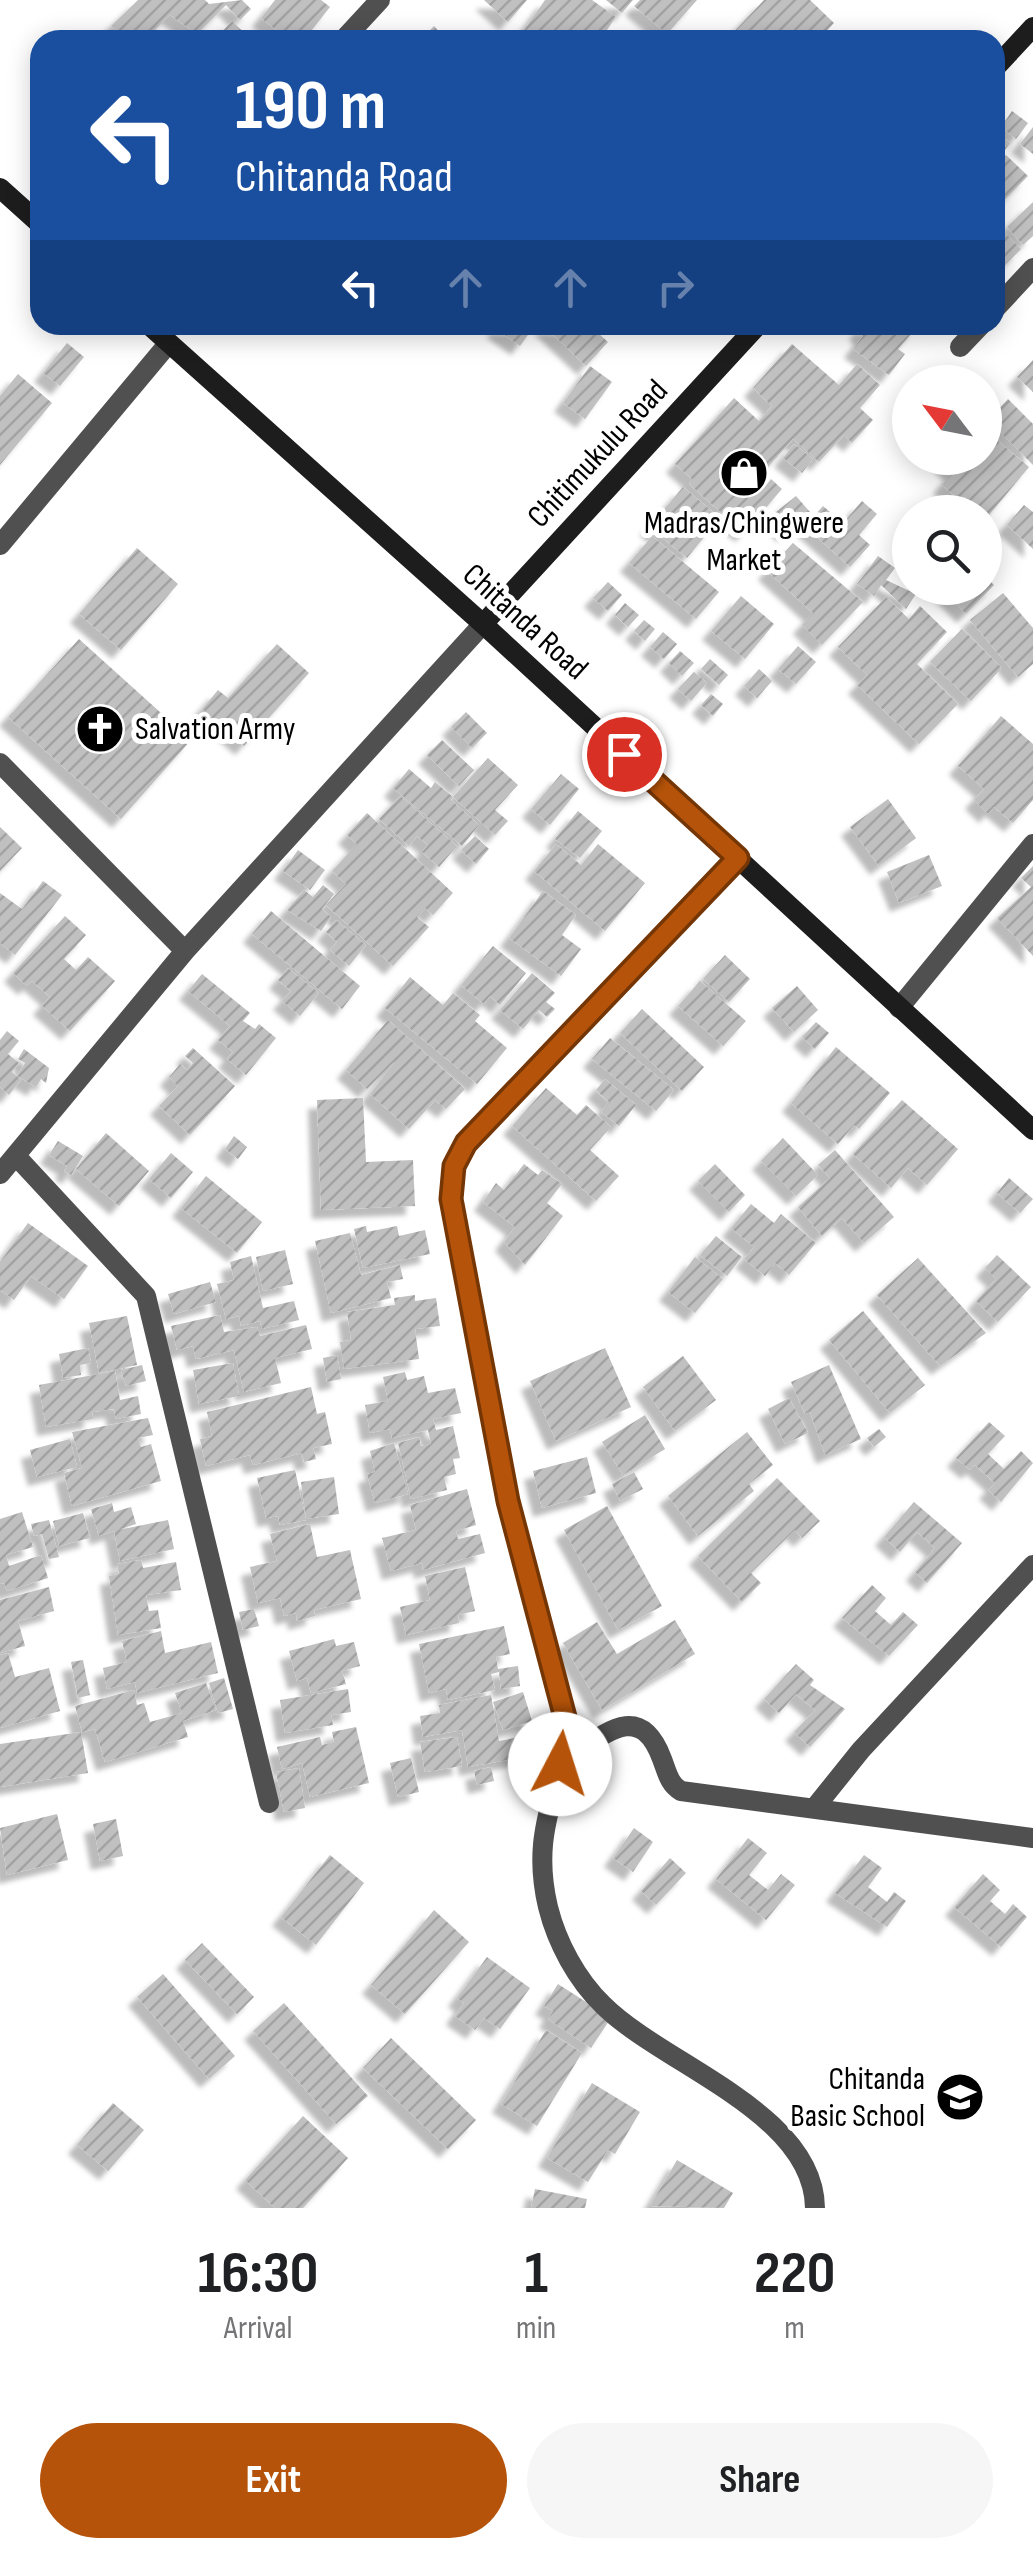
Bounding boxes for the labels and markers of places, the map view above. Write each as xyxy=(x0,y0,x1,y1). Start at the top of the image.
shop icon: Madras/Chingwere Market xyxy=(718,447,770,499)
place label: Madras/Chingwere Market xyxy=(644,504,844,580)
church icon: Salvation Army xyxy=(74,703,126,755)
place label: Salvation Army xyxy=(135,710,295,749)
pin xyxy=(582,712,667,797)
place label: Chitanda Basic School xyxy=(790,2060,925,2136)
school or university icon: Chitanda Basic School xyxy=(934,2071,986,2123)

